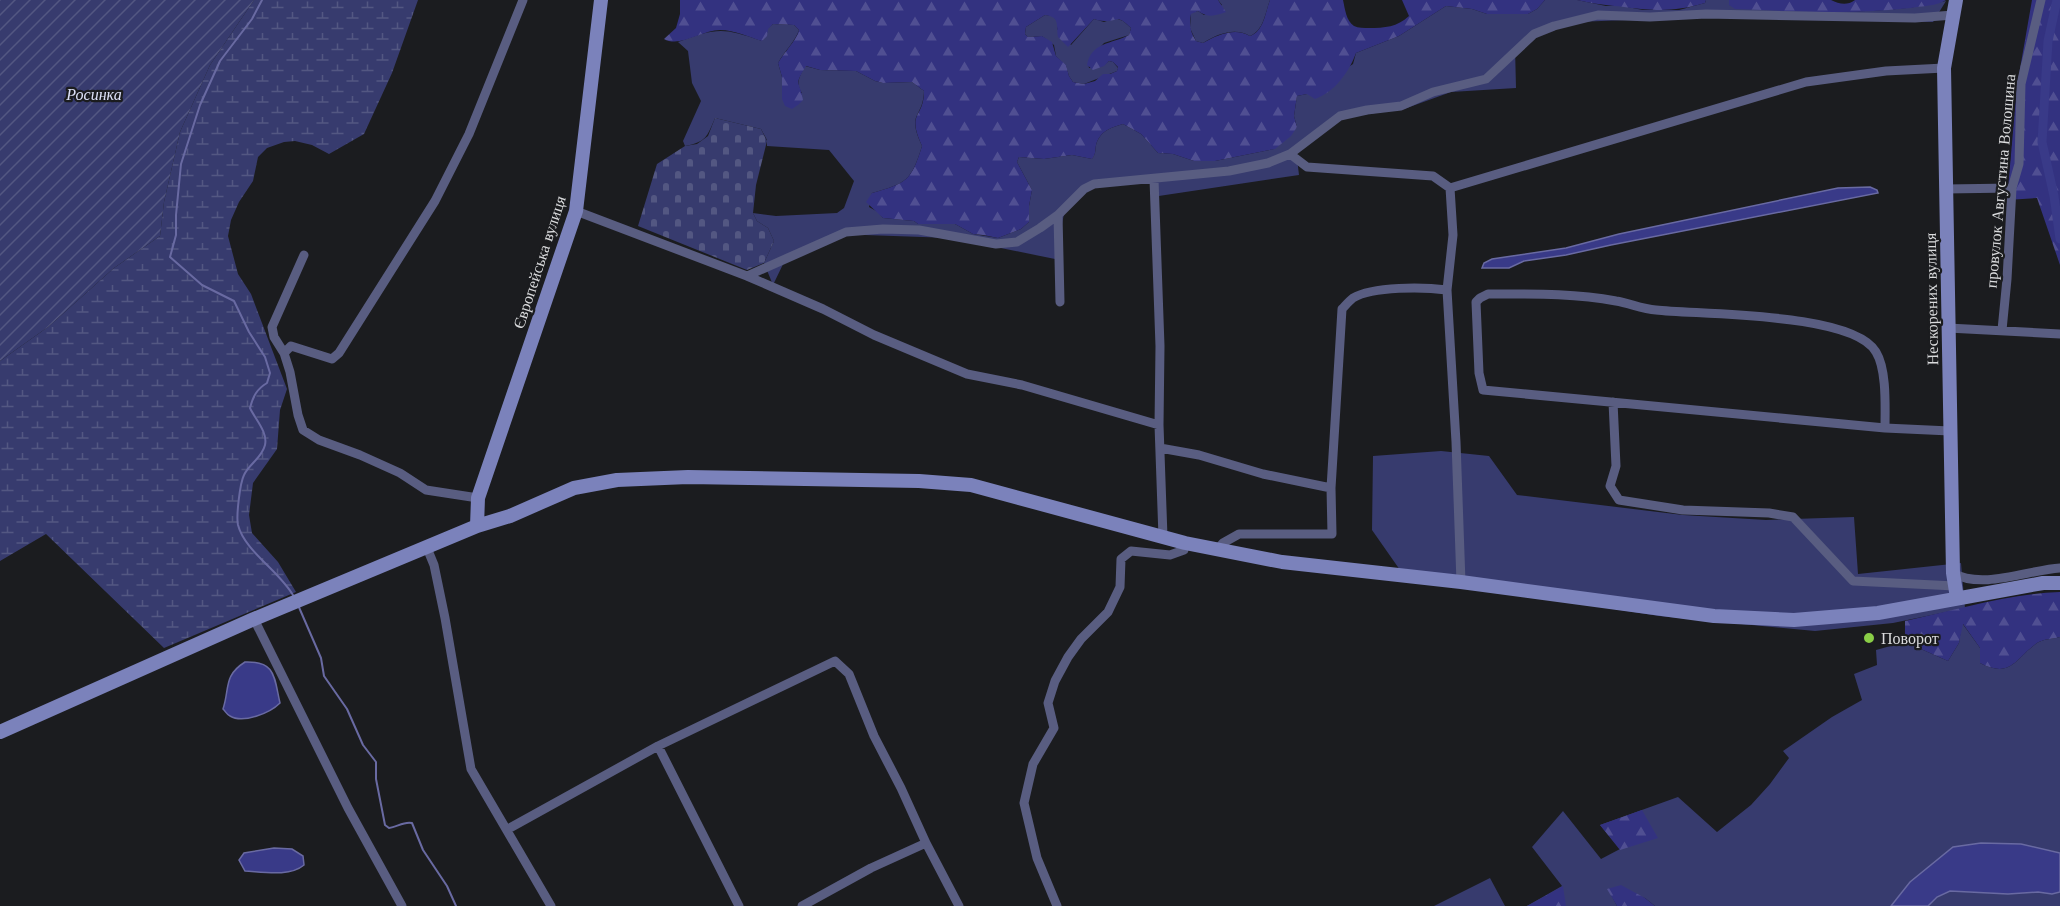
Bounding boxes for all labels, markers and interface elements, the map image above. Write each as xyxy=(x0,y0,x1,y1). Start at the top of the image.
street label: провулок Августина Волошина xyxy=(1981,73,2019,289)
park label: Росинка xyxy=(65,84,122,104)
street label: Європейська вулиця xyxy=(508,192,570,331)
street label: Нескорених вулиця xyxy=(1920,232,1942,366)
place label: Поворот xyxy=(1881,628,1939,648)
marker: Поворот xyxy=(1862,631,1876,645)

